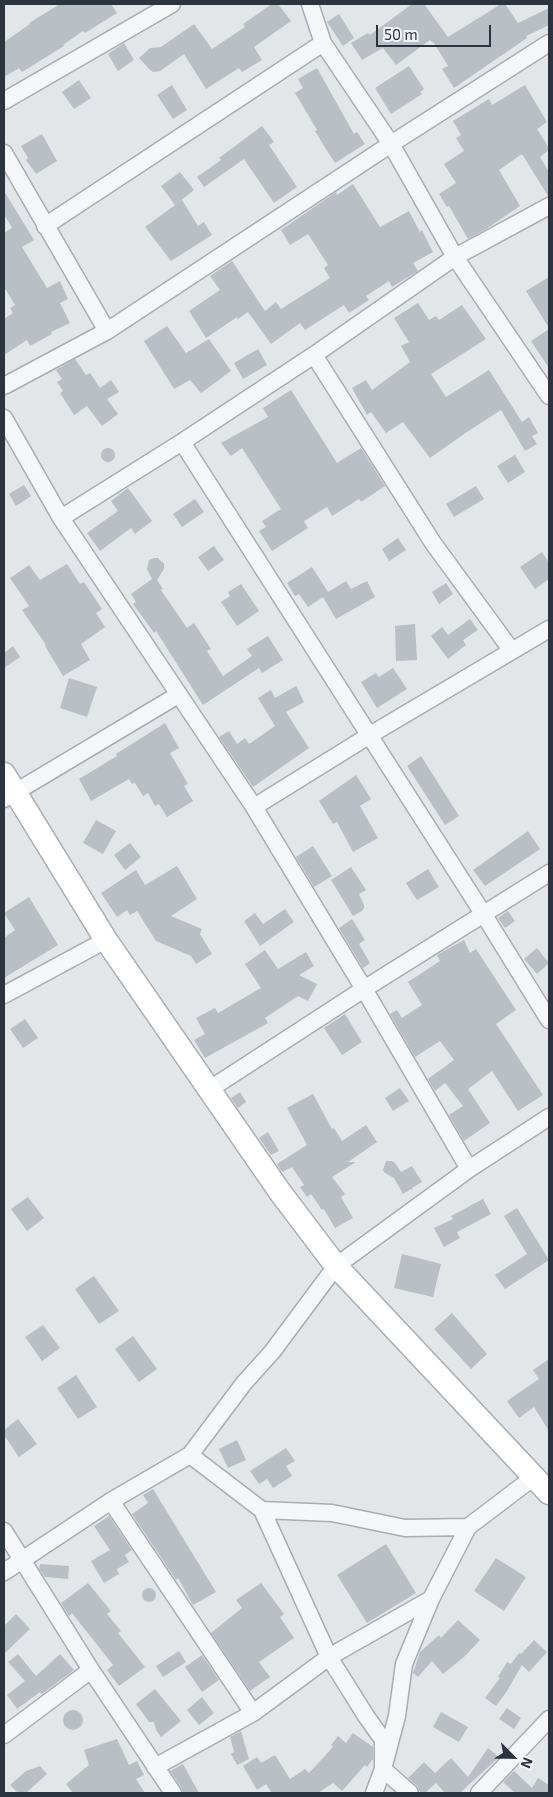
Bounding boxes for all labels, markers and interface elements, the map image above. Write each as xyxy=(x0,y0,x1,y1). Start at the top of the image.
scale bar xyxy=(378,15,493,47)
text: 50 m xyxy=(384,25,418,43)
north arrow xyxy=(488,1732,538,1782)
text: N xyxy=(517,1755,537,1771)

